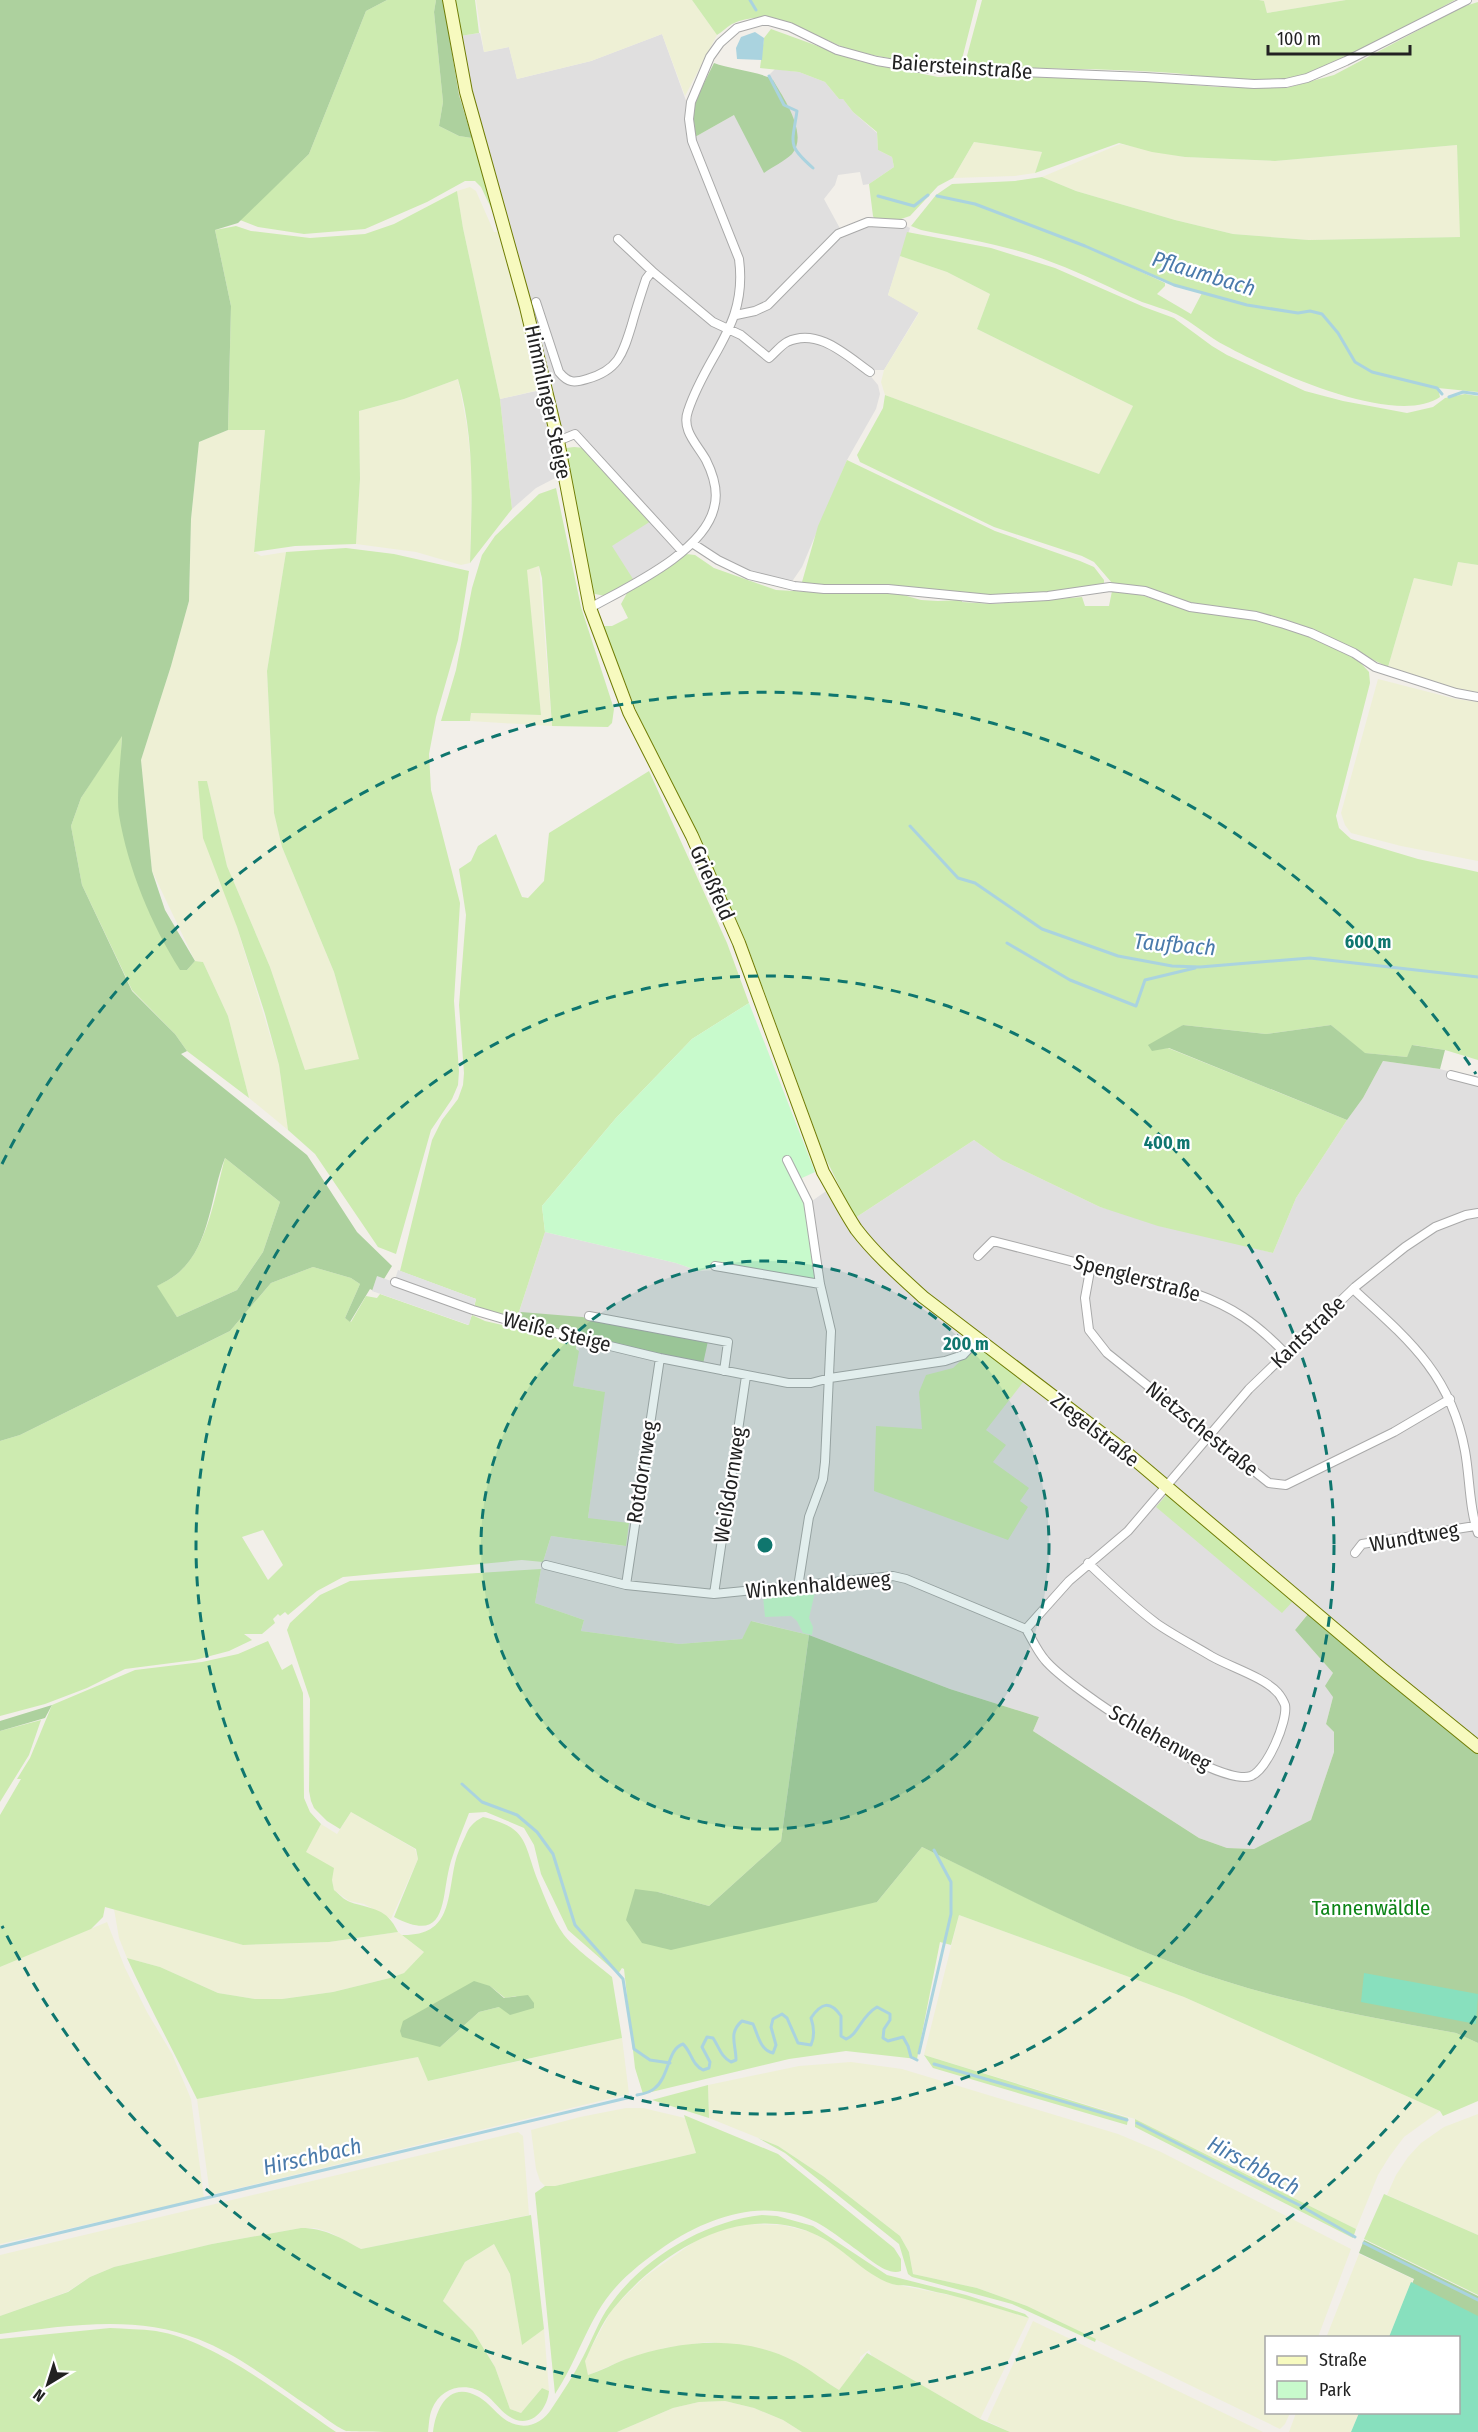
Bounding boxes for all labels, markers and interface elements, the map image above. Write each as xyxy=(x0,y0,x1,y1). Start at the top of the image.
scale bar xyxy=(1268,18,1410,56)
text: 100 m xyxy=(1277,28,1321,50)
street label: Baiersteinstraße xyxy=(891,49,1033,85)
water label: Pflaumbach xyxy=(1149,245,1259,302)
street label: Himmlinger Steige xyxy=(519,323,577,481)
street label: Grießfeld xyxy=(684,841,740,925)
water label: Taufbach xyxy=(1133,927,1217,962)
text: 600 m xyxy=(1345,931,1391,953)
text: 400 m xyxy=(1144,1132,1190,1154)
street label: Spenglerstraße xyxy=(1071,1249,1203,1307)
street label: Kantstraße xyxy=(1265,1290,1351,1374)
street label: Weiße Steige xyxy=(500,1306,614,1358)
text: 200 m xyxy=(942,1333,989,1355)
street label: Nietzschestraße xyxy=(1140,1376,1264,1482)
street label: Ziegelstraße xyxy=(1045,1387,1145,1473)
street label: Rotdornweg xyxy=(621,1419,663,1525)
street label: Weißdornweg xyxy=(708,1425,752,1545)
street label: Wundtweg xyxy=(1368,1516,1461,1558)
centre of rings xyxy=(755,1535,775,1555)
street label: Winkenhaldeweg xyxy=(744,1566,892,1604)
street label: Schlehenweg xyxy=(1104,1699,1216,1777)
park label: Tannenwäldle xyxy=(1312,1895,1430,1921)
water label: Hirschbach xyxy=(1203,2130,1304,2201)
water label: Hirschbach xyxy=(260,2132,364,2181)
legend xyxy=(1265,2336,1460,2414)
text: Straße xyxy=(1319,2349,1367,2371)
north arrow xyxy=(18,2354,78,2414)
text: Park xyxy=(1319,2379,1352,2401)
text: N xyxy=(29,2385,49,2406)

